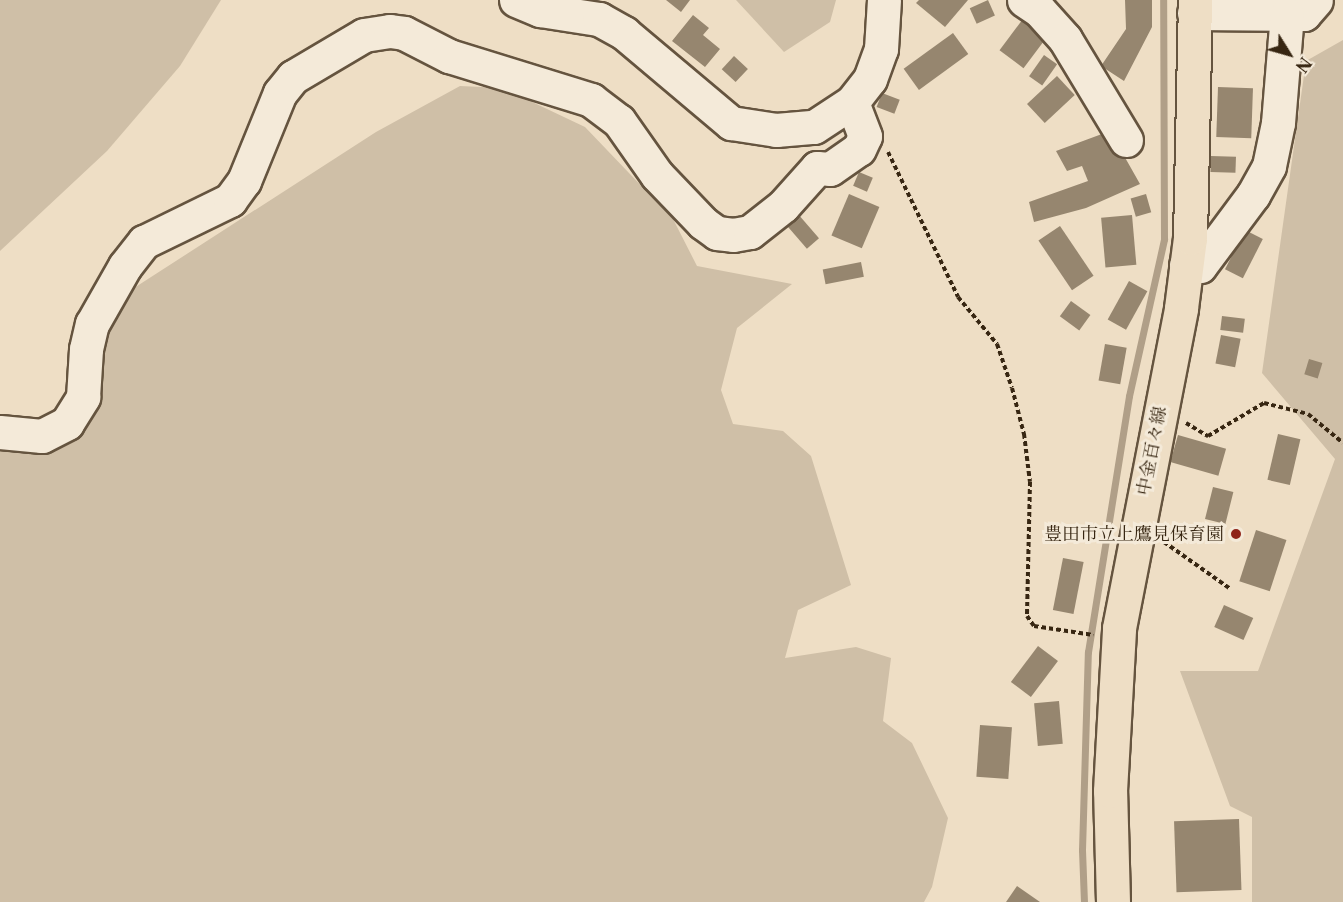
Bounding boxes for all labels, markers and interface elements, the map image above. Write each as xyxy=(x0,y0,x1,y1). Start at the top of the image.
north arrow xyxy=(1259,24,1319,84)
text: N xyxy=(1291,53,1316,76)
street label: 中金百々線 xyxy=(1133,405,1171,497)
place label: 豊田市立上鷹見保育園 xyxy=(1044,523,1224,545)
marker: 豊田市立上鷹見保育園 xyxy=(1229,527,1243,541)

